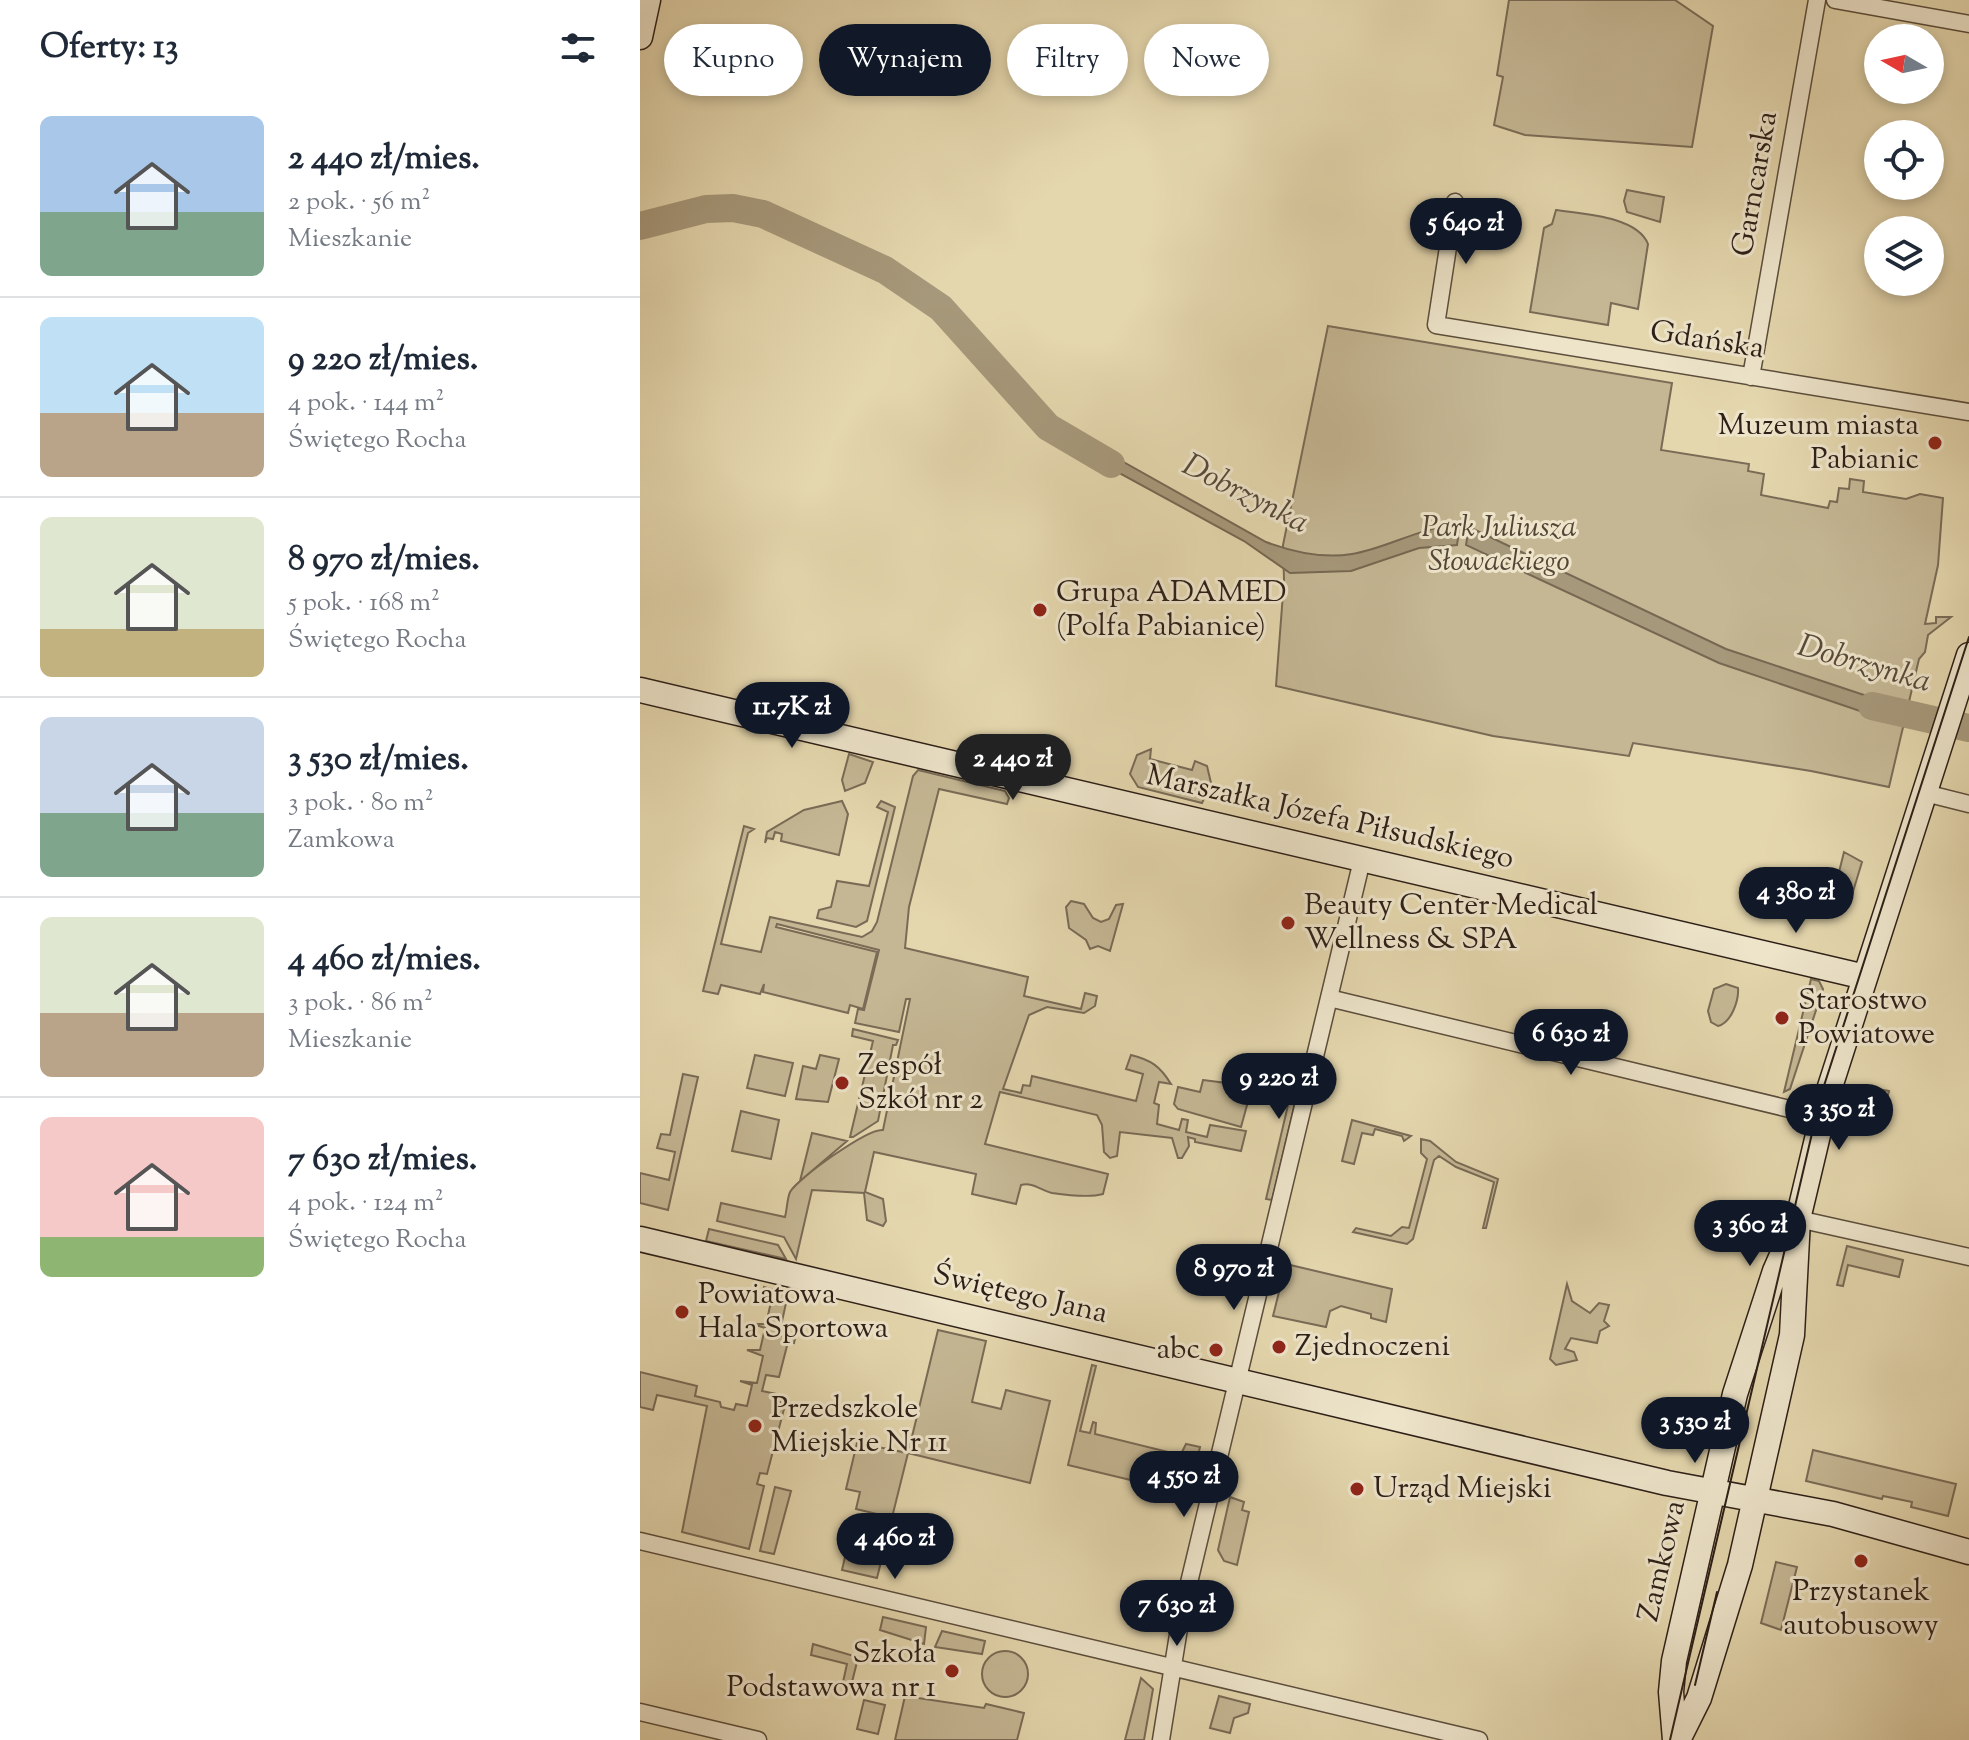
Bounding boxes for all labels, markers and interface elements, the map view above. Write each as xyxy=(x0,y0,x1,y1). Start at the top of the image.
text: Oferty: 13 xyxy=(40,24,179,73)
chip: Kupno xyxy=(664,24,803,96)
chip: Wynajem xyxy=(819,24,991,96)
chip: Filtry xyxy=(1007,24,1128,96)
chip: Nowe xyxy=(1144,24,1269,96)
north arrow xyxy=(1864,24,1944,104)
map controls xyxy=(1864,24,1944,296)
icon: filters xyxy=(556,26,600,70)
street label: Garncarska xyxy=(1722,108,1790,260)
button: locate xyxy=(1864,120,1944,200)
text: 2 440 zł/mies. xyxy=(288,135,480,184)
icon: home xyxy=(104,148,200,244)
text: 2 pok. · 56 m² xyxy=(288,184,430,221)
pin: 5 640 zł xyxy=(1383,198,1549,266)
text: 5 640 zł xyxy=(1428,205,1504,242)
button: layers xyxy=(1864,216,1944,296)
text: Mieszkanie xyxy=(288,221,412,258)
street label: Gdańska xyxy=(1647,311,1767,371)
text: 9 220 zł/mies. xyxy=(288,336,478,385)
icon: home xyxy=(104,349,200,445)
text: 4 pok. · 144 m² xyxy=(288,385,444,422)
place label: Muzeum miasta Pabianic xyxy=(1718,405,1919,482)
text: Świętego Rocha xyxy=(288,422,467,459)
marker: Muzeum miasta Pabianic xyxy=(1926,434,1944,452)
water label: Dobrzynka xyxy=(1174,443,1316,547)
park label: Park Juliusza Słowackiego xyxy=(1421,507,1577,584)
text: 8 970 zł/mies. xyxy=(288,536,480,585)
icon: home xyxy=(104,549,200,645)
place label: Grupa ADAMED (Polfa Pabianice) xyxy=(1056,572,1286,649)
text: 5 pok. · 168 m² xyxy=(288,585,440,622)
marker: Grupa ADAMED (Polfa Pabianice) xyxy=(1031,601,1049,619)
text: Świętego Rocha xyxy=(288,622,467,659)
water label: Dobrzynka xyxy=(1792,624,1936,706)
pin: 11.7K zł xyxy=(709,682,875,750)
text: 11.7K zł xyxy=(753,689,831,726)
pin: 2 440 zł xyxy=(930,734,1096,802)
text: 3 530 zł/mies. xyxy=(288,736,469,785)
text: 2 440 zł xyxy=(973,741,1053,778)
icon: home xyxy=(104,749,200,845)
street label: Marszałka Józefa Piłsudskiego xyxy=(1142,755,1518,881)
text: 3 pok. · 80 m² xyxy=(288,785,433,822)
text: Zamkowa xyxy=(288,822,395,859)
pin: 4 380 zł xyxy=(1713,867,1879,935)
text: 4 380 zł xyxy=(1757,874,1835,911)
place label: Beauty Center Medical Wellness & SPA xyxy=(1304,885,1598,962)
marker: Beauty Center Medical Wellness & SPA xyxy=(1279,914,1297,932)
text: 4 460 zł/mies. xyxy=(288,936,481,985)
icon: home xyxy=(104,949,200,1045)
place label: Starostwo Powiatowe xyxy=(1798,980,1935,1057)
text: 3 pok. · 86 m² xyxy=(288,985,433,1022)
pin: 6 630 zł xyxy=(1488,1009,1654,1077)
marker: Starostwo Powiatowe xyxy=(1773,1009,1791,1027)
text: 6 630 zł xyxy=(1532,1016,1610,1053)
text: Mieszkanie xyxy=(288,1022,412,1059)
place label: Zespół Szkół nr 2 xyxy=(858,1045,983,1122)
pin: 9 220 zł xyxy=(1196,1053,1362,1121)
text: 9 220 zł xyxy=(1240,1060,1318,1097)
marker: Zespół Szkół nr 2 xyxy=(833,1074,851,1092)
pin: 3 350 zł xyxy=(1756,1084,1922,1152)
text: 3 350 zł xyxy=(1803,1091,1875,1128)
text: 7 630 zł/mies. xyxy=(288,1136,477,1185)
icon: home xyxy=(104,1149,200,1245)
text: 4 pok. · 124 m² xyxy=(288,1185,443,1222)
pin: 3 360 zł xyxy=(1667,1200,1833,1268)
text: 3 360 zł xyxy=(1712,1207,1788,1244)
text: Świętego Rocha xyxy=(288,1222,467,1259)
pin: 8 970 zł xyxy=(1151,1244,1317,1312)
text: 8 970 zł xyxy=(1194,1251,1274,1288)
street label: Świętego Jana xyxy=(928,1254,1112,1336)
place label: Powiatowa Hala Sportowa xyxy=(698,1274,889,1351)
marker: Powiatowa Hala Sportowa xyxy=(673,1303,691,1321)
place label: Zjednoczeni xyxy=(1295,1326,1450,1369)
place label: abc xyxy=(1157,1329,1200,1372)
marker: Zjednoczeni xyxy=(1270,1338,1288,1356)
marker: abc xyxy=(1207,1341,1225,1359)
place label: Przedszkole Miejskie Nr 11 xyxy=(771,1388,948,1465)
pin: 3 530 zł xyxy=(1612,1397,1778,1465)
text: 3 530 zł xyxy=(1659,1404,1731,1441)
marker: Przedszkole Miejskie Nr 11 xyxy=(746,1417,764,1435)
pin: 4 550 zł xyxy=(1101,1451,1267,1519)
text: 4 550 zł xyxy=(1147,1458,1221,1495)
place label: Urząd Miejski xyxy=(1373,1468,1552,1511)
marker: Urząd Miejski xyxy=(1348,1480,1366,1498)
street label: Zamkowa xyxy=(1628,1496,1698,1626)
pin: 4 460 zł xyxy=(812,1513,978,1581)
text: 4 460 zł xyxy=(855,1520,935,1557)
marker: Przystanek autobusowy xyxy=(1852,1552,1870,1570)
place label: Przystanek autobusowy xyxy=(1783,1571,1939,1648)
pin: 7 630 zł xyxy=(1094,1580,1260,1648)
text: 7 630 zł xyxy=(1138,1587,1216,1624)
place label: Szkoła Podstawowa nr 1 xyxy=(727,1633,936,1710)
marker: Szkoła Podstawowa nr 1 xyxy=(943,1662,961,1680)

